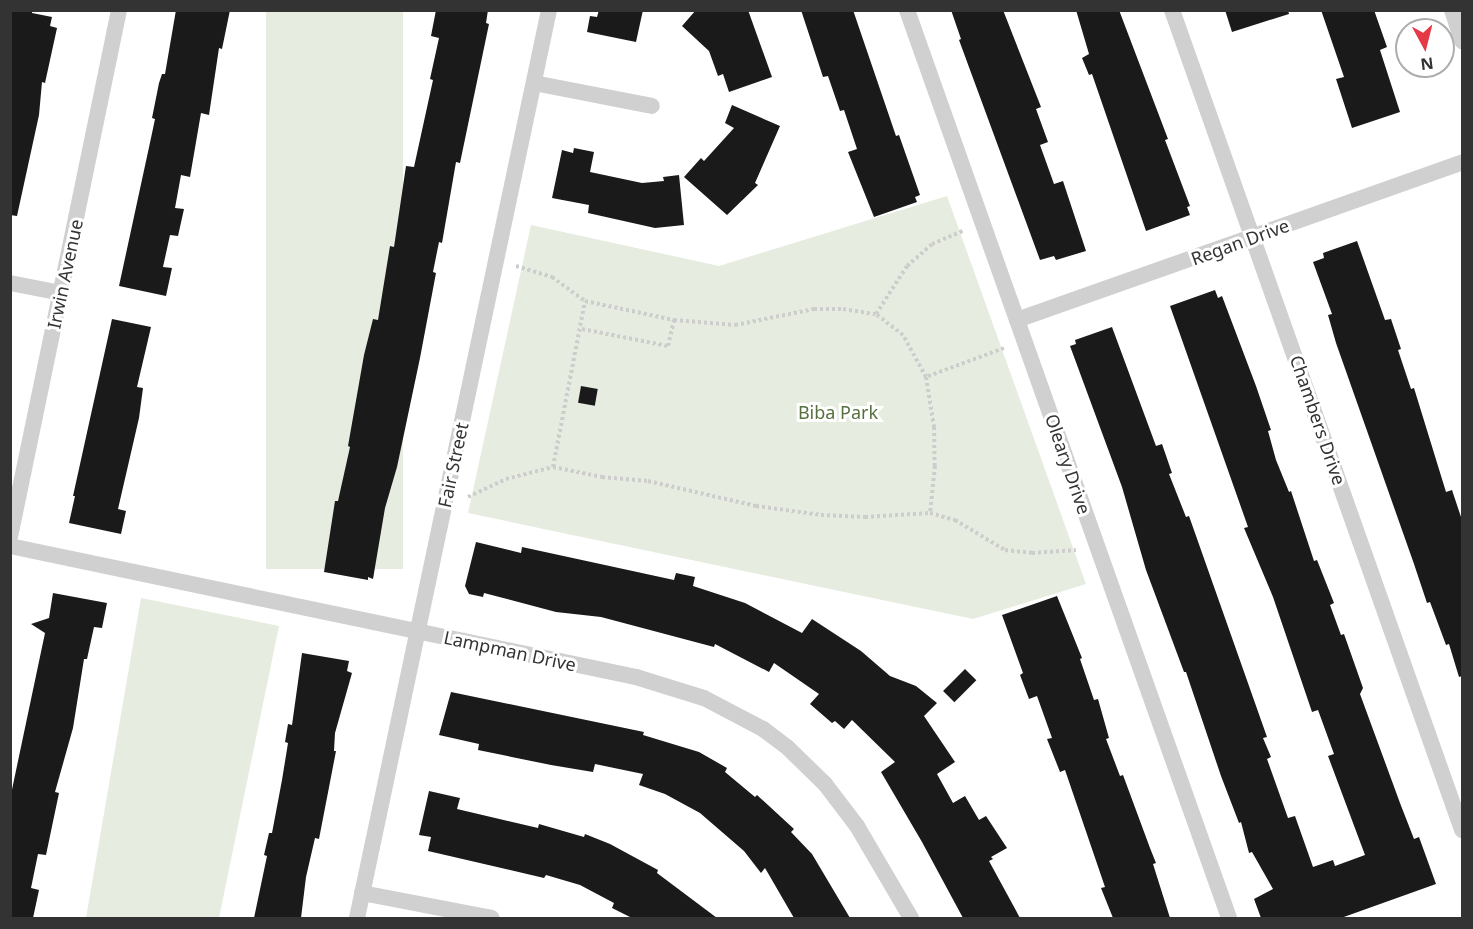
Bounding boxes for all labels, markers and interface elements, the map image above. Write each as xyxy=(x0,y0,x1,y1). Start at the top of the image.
north arrow xyxy=(1395,18,1455,78)
text: N xyxy=(1419,52,1435,76)
street label: Regan Drive xyxy=(1188,214,1292,270)
street label: Irwin Avenue xyxy=(43,217,87,331)
street label: Chambers Drive xyxy=(1286,352,1350,488)
park label: Biba Park xyxy=(798,401,878,423)
street label: Oleary Drive xyxy=(1041,411,1095,517)
street label: Fair Street xyxy=(433,420,473,510)
street label: Lampman Drive xyxy=(442,626,578,676)

